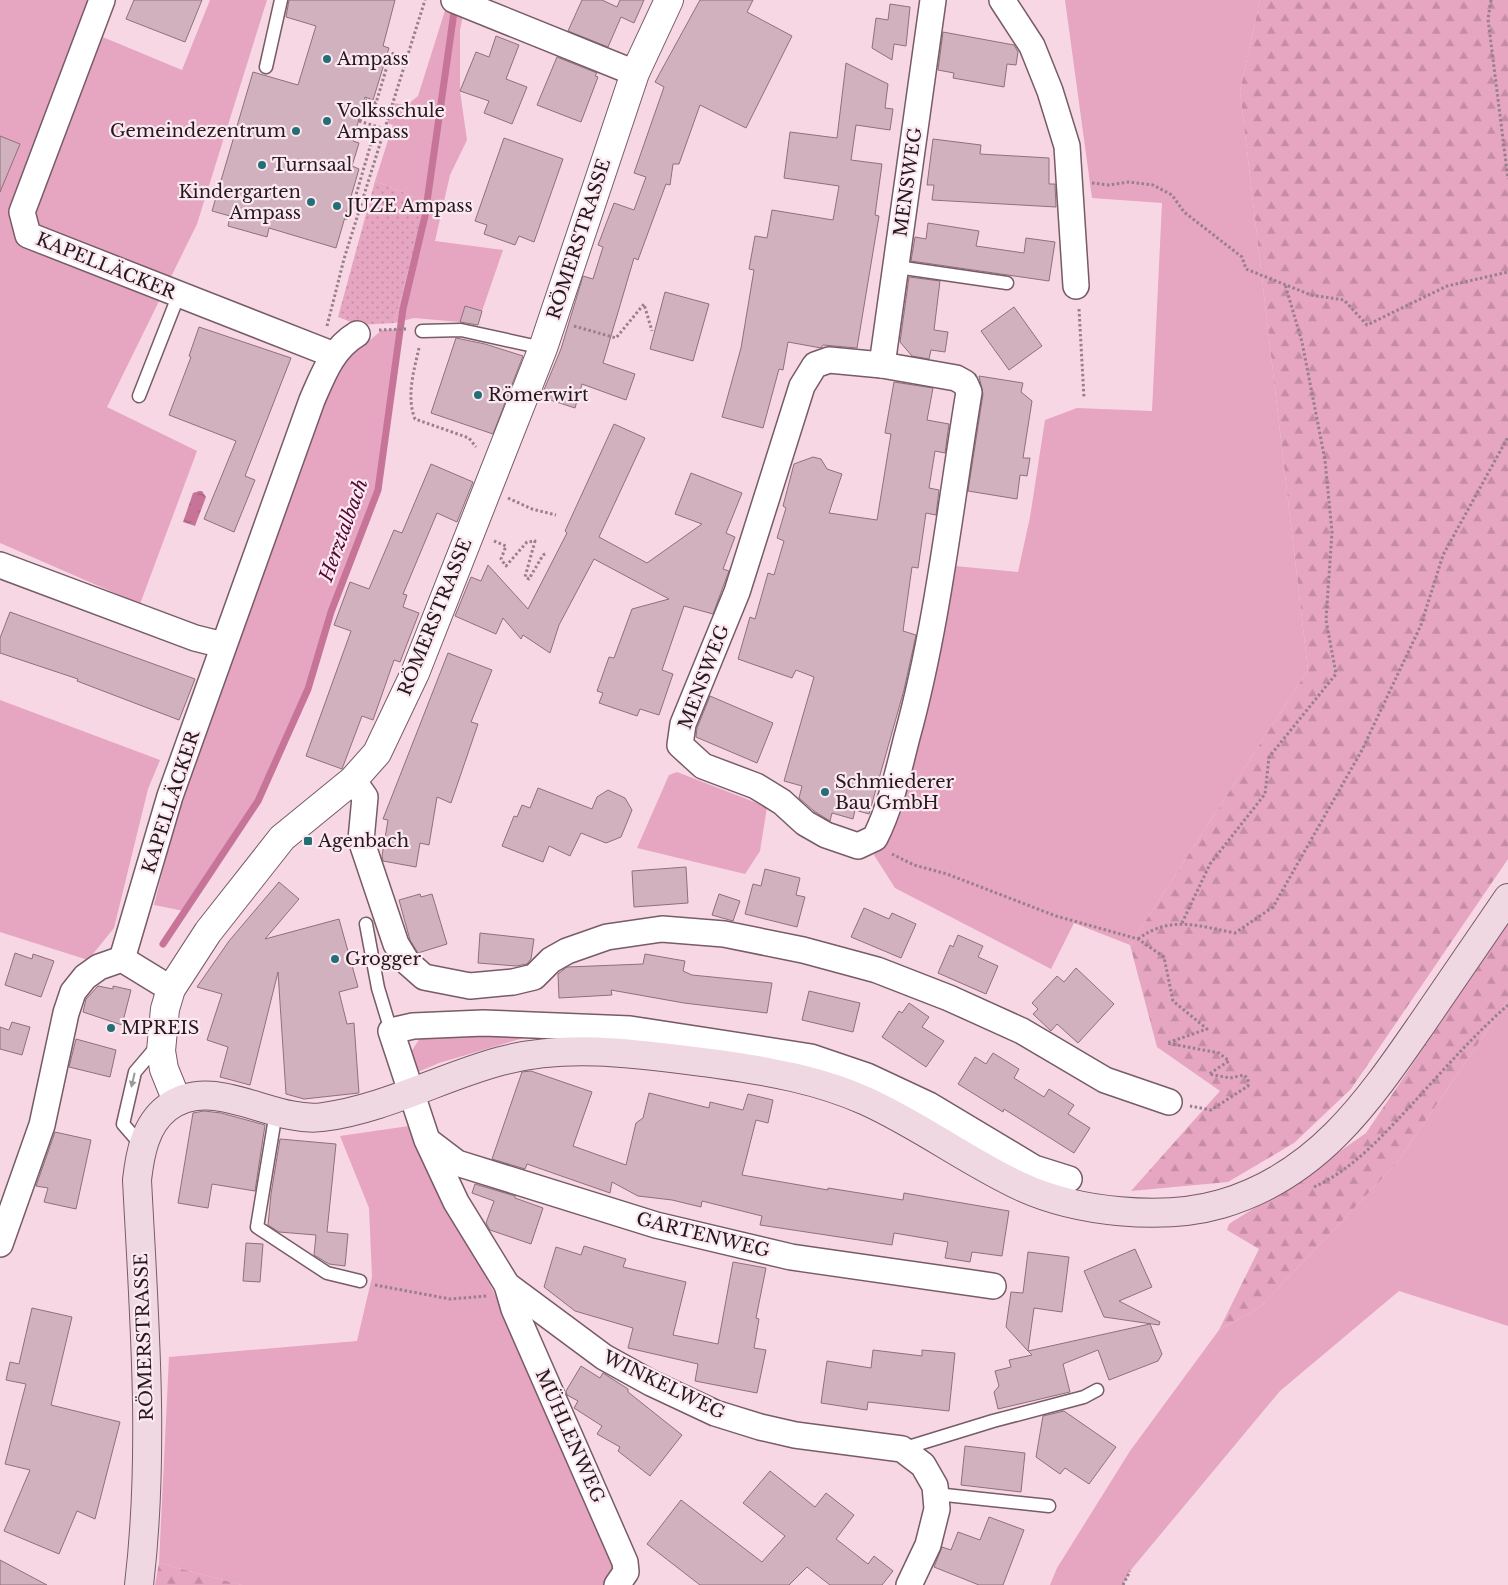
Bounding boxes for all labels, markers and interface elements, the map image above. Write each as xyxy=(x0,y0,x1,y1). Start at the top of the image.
place label: Ampass xyxy=(336,48,409,70)
marker: Ampass xyxy=(321,53,333,65)
place label: Volksschule Ampass xyxy=(336,100,445,143)
marker: Volksschule Ampass xyxy=(321,115,333,127)
place label: Gemeindezentrum xyxy=(110,120,286,142)
marker: Gemeindezentrum xyxy=(290,125,302,137)
street label: MENSWEG xyxy=(889,126,927,238)
place label: Turnsaal xyxy=(272,154,353,176)
street label: RÖMERSTRASSE xyxy=(542,155,615,322)
marker: Turnsaal xyxy=(256,159,268,171)
place label: Kindergarten Ampass xyxy=(179,181,301,224)
place label: JUZE Ampass xyxy=(345,195,473,217)
marker: Kindergarten Ampass xyxy=(305,196,317,208)
marker: JUZE Ampass xyxy=(331,200,343,212)
street label: KAPELLÄCKER xyxy=(33,227,180,304)
place label: Römerwirt xyxy=(488,384,589,406)
marker: Römerwirt xyxy=(472,389,484,401)
water label: Herztalbach xyxy=(314,475,373,586)
street label: RÖMERSTRASSE xyxy=(392,535,477,699)
street label: MENSWEG xyxy=(674,621,734,732)
street label: KAPELLÄCKER xyxy=(137,727,205,876)
place label: Schmiederer Bau GmbH xyxy=(835,771,955,814)
marker: Schmiederer Bau GmbH xyxy=(819,786,831,798)
place label: Agenbach xyxy=(317,830,409,852)
marker: Agenbach xyxy=(302,835,314,847)
place label: Grogger xyxy=(345,948,422,970)
marker: Grogger xyxy=(329,953,341,965)
place label: MPREIS xyxy=(121,1017,199,1039)
marker: MPREIS xyxy=(105,1022,117,1034)
one-way arrow xyxy=(129,1073,137,1088)
street label: GARTENWEG xyxy=(634,1208,772,1262)
street label: RÖMERSTRASSE xyxy=(129,1253,158,1421)
street label: WINKELWEG xyxy=(598,1345,729,1424)
street label: MÜHLENWEG xyxy=(531,1365,610,1507)

